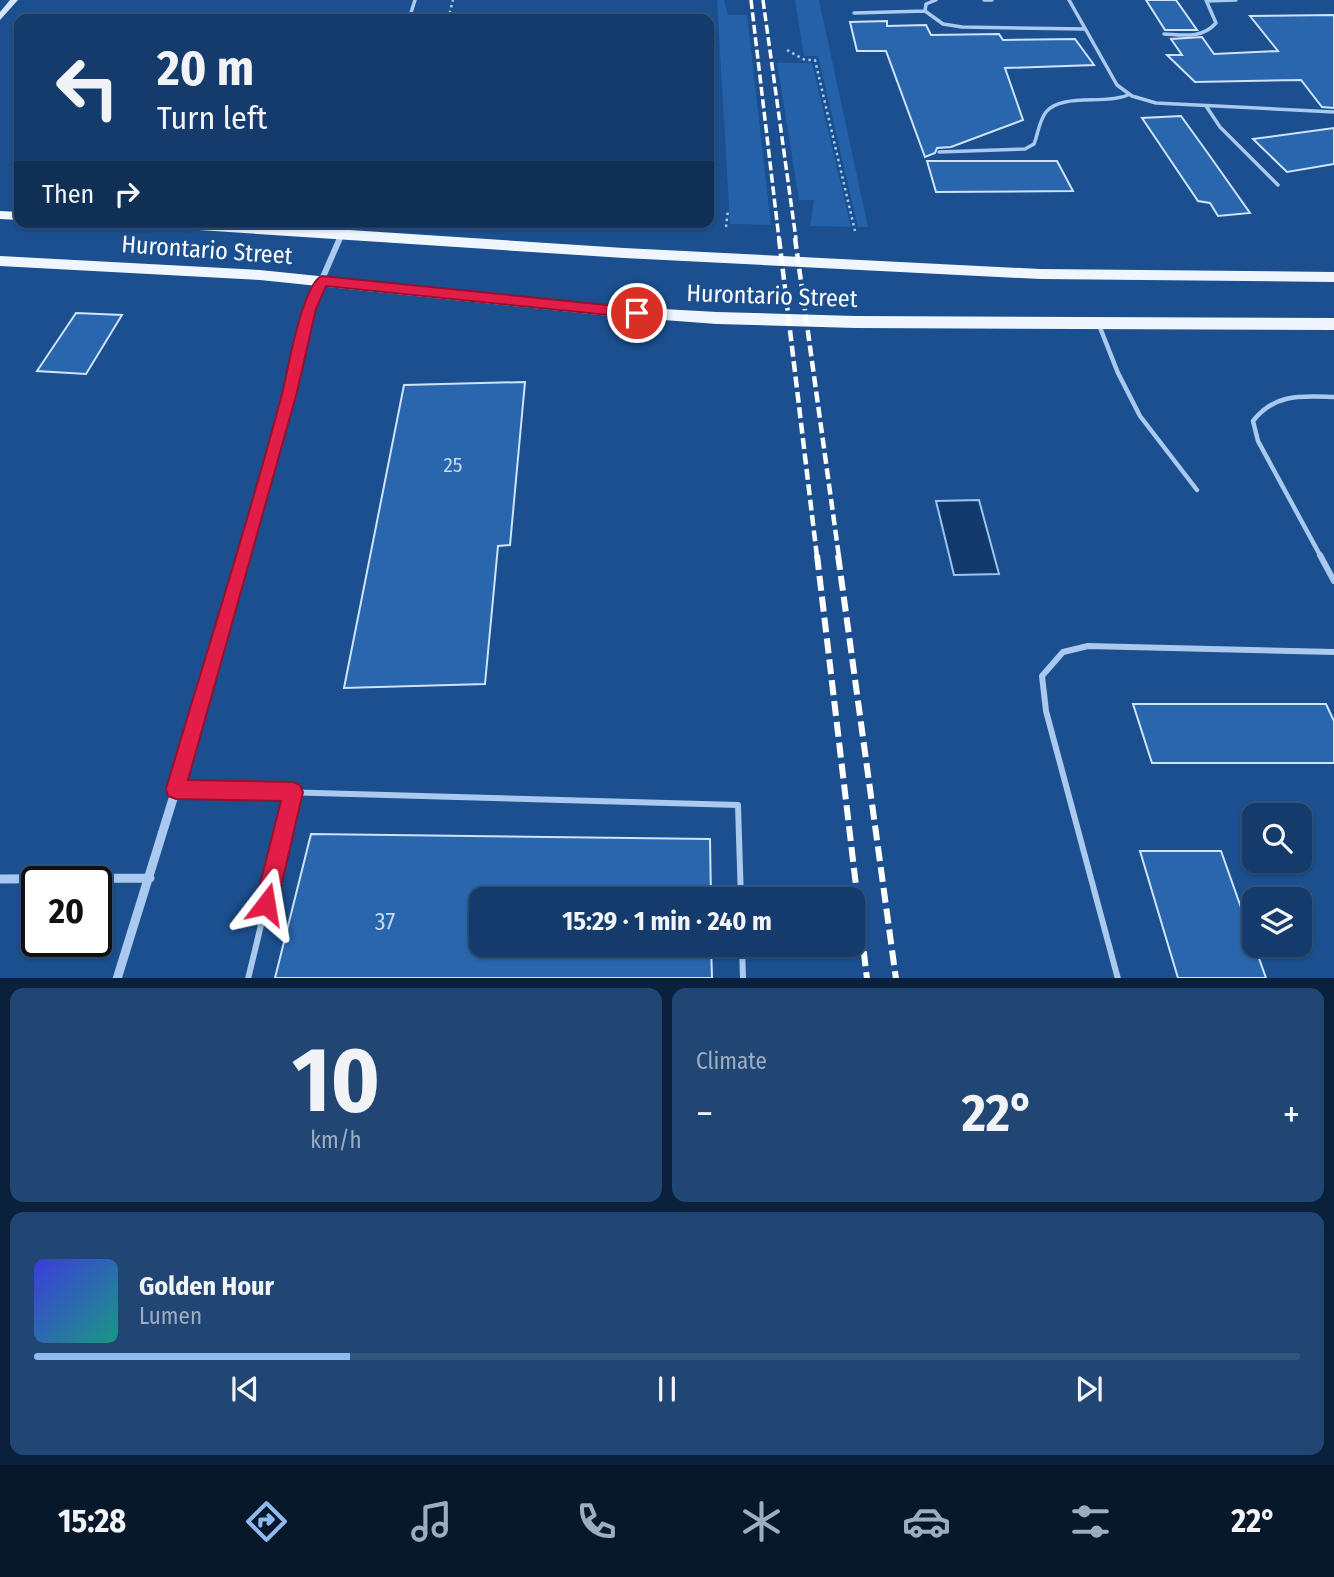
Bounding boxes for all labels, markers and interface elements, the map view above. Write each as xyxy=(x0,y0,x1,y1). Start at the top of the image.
text: 20 m xyxy=(157,39,254,98)
icon: left xyxy=(42,42,133,133)
text: Turn left xyxy=(157,99,267,137)
icon: right xyxy=(108,175,146,213)
text: Then xyxy=(42,179,94,210)
street label: Hurontario Street xyxy=(121,230,294,270)
street label: Hurontario Street xyxy=(686,279,858,313)
pin xyxy=(607,283,667,343)
icon: arrive xyxy=(618,294,656,332)
house number: 25 xyxy=(444,452,462,478)
map controls xyxy=(1242,803,1312,957)
button: search xyxy=(1242,803,1312,873)
speed limit sign: 20 xyxy=(21,866,112,957)
position arrow xyxy=(229,867,303,941)
button: layers xyxy=(1242,887,1312,957)
text: 15:29 · 1 min · 240 m xyxy=(562,906,772,937)
house number: 37 xyxy=(375,908,395,936)
text: 10 xyxy=(292,1026,380,1135)
text: Climate xyxy=(696,1047,767,1075)
text: 22° xyxy=(962,1082,1034,1145)
text: − xyxy=(696,1091,713,1137)
text: + xyxy=(1283,1091,1300,1137)
text: km/h xyxy=(310,1126,362,1154)
text: Golden Hour xyxy=(139,1271,274,1302)
text: Lumen xyxy=(139,1302,202,1330)
icon: previous xyxy=(226,1370,264,1408)
icon: pause xyxy=(648,1370,686,1408)
icon: next xyxy=(1070,1370,1108,1408)
icon: directions xyxy=(242,1497,291,1546)
icon: music xyxy=(407,1497,456,1546)
icon: phone xyxy=(572,1497,621,1546)
icon: climate xyxy=(737,1497,786,1546)
icon: car xyxy=(902,1497,951,1546)
icon: filters xyxy=(1066,1497,1115,1546)
text: 15:28 xyxy=(58,1502,126,1540)
text: 22° xyxy=(1231,1502,1276,1540)

